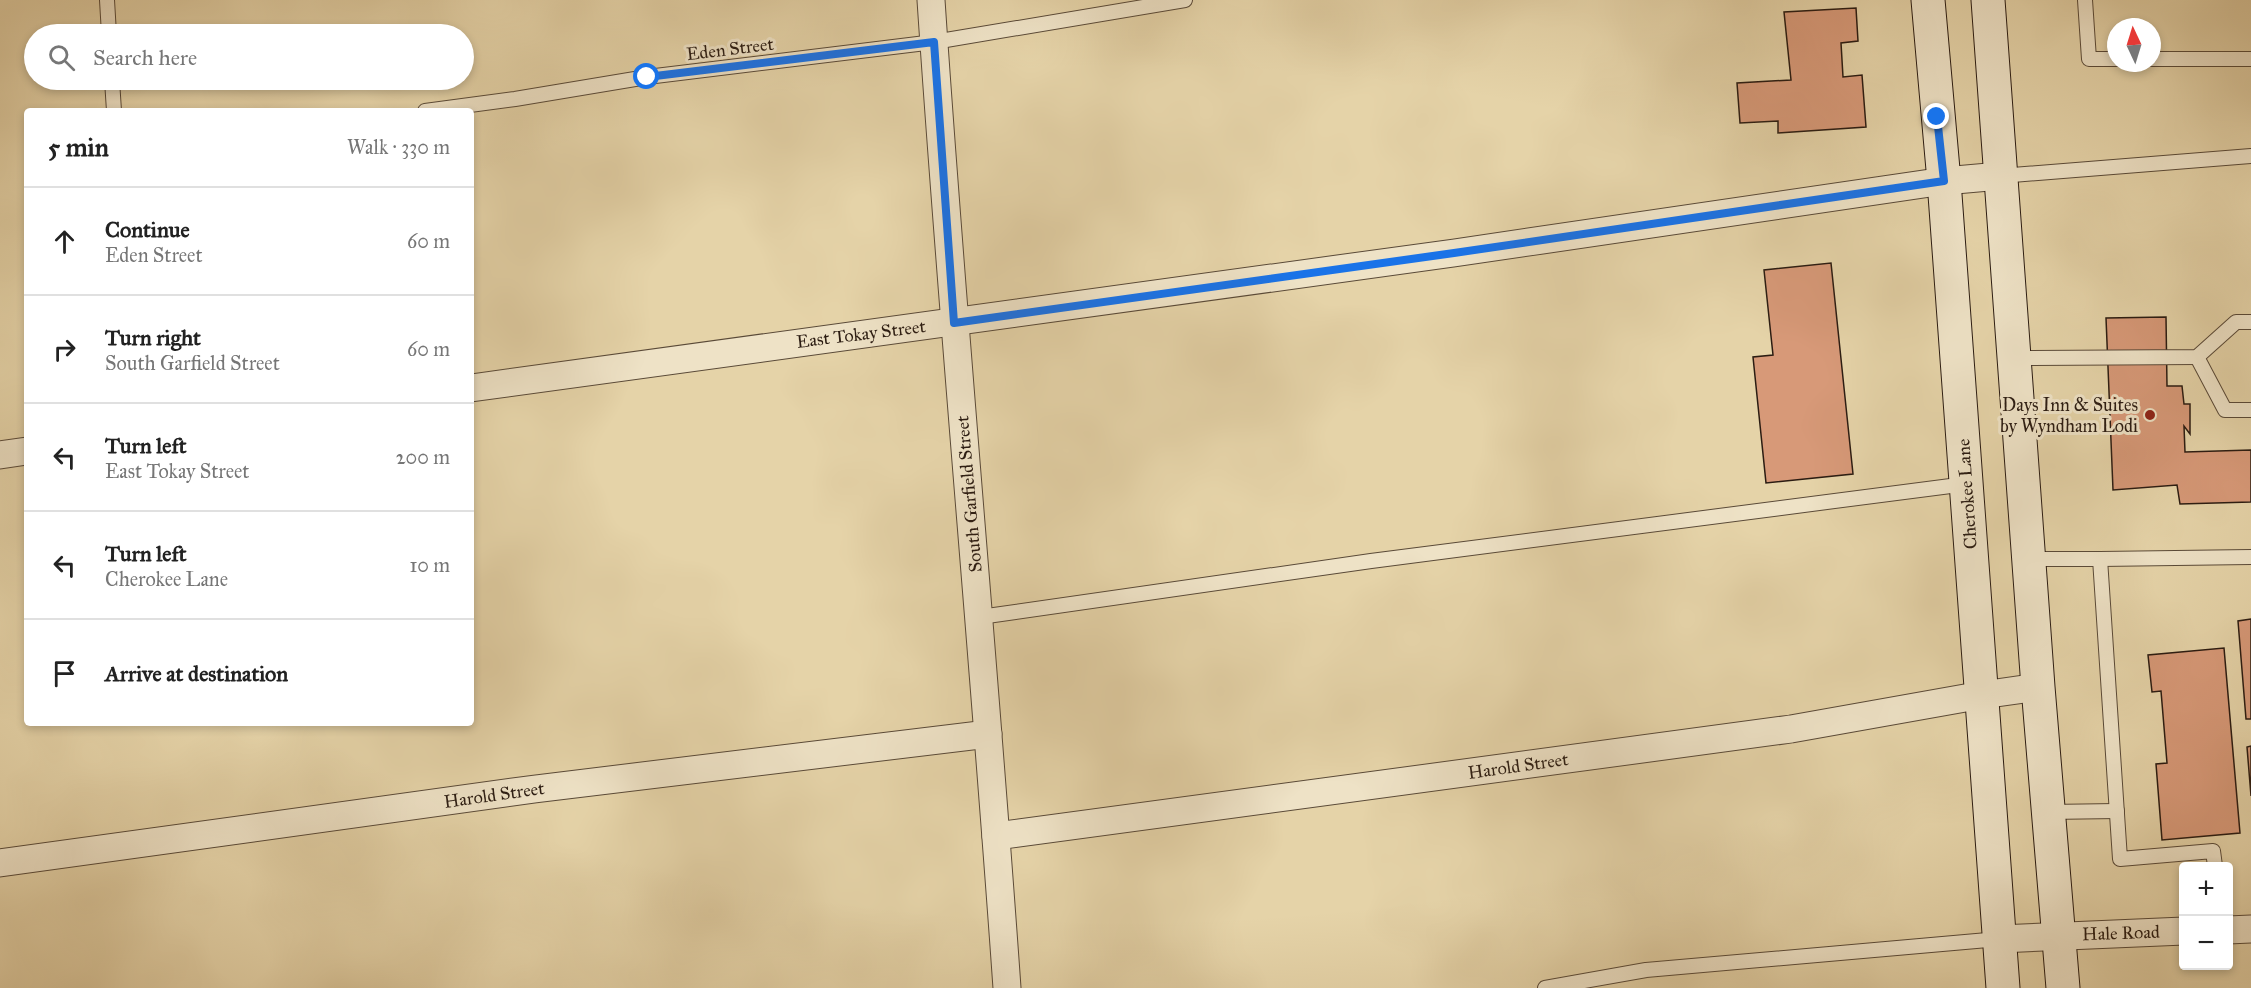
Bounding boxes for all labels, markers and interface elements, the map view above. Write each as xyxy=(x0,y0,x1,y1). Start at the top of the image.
north arrow xyxy=(2107,18,2161,72)
search box xyxy=(24,24,474,90)
street label: Eden Street xyxy=(685,33,776,65)
icon: search xyxy=(45,41,78,74)
text: Search here xyxy=(93,44,197,71)
route start xyxy=(633,63,659,89)
route end xyxy=(1923,103,1949,129)
text: 5 min xyxy=(48,131,109,163)
text: Walk · 330 m xyxy=(347,135,450,159)
text: Continue xyxy=(105,216,190,243)
icon: ahead xyxy=(48,225,81,258)
text: 60 m xyxy=(407,229,450,253)
text: Eden Street xyxy=(105,243,203,267)
street label: East Tokay Street xyxy=(795,315,927,353)
text: Turn right xyxy=(105,324,201,351)
icon: right xyxy=(48,333,81,366)
text: 60 m xyxy=(407,337,450,361)
text: South Garfield Street xyxy=(105,351,280,375)
place label: Days Inn & Suites by Wyndham Lodi xyxy=(2000,394,2138,437)
marker: Days Inn & Suites by Wyndham Lodi xyxy=(2143,408,2157,422)
street label: South Garfield Street xyxy=(951,414,987,573)
text: Turn left xyxy=(105,432,187,459)
street label: Cherokee Lane xyxy=(1952,438,1982,550)
icon: left xyxy=(48,441,81,474)
text: 200 m xyxy=(396,445,450,469)
text: East Tokay Street xyxy=(105,459,249,483)
text: Turn left xyxy=(105,540,187,567)
icon: left xyxy=(48,549,81,582)
text: 10 m xyxy=(409,553,450,577)
text: Cherokee Lane xyxy=(105,567,228,591)
icon: arrive xyxy=(48,657,81,690)
text: Arrive at destination xyxy=(105,660,288,687)
street label: Harold Street xyxy=(1466,748,1570,784)
street label: Harold Street xyxy=(442,777,546,813)
map controls xyxy=(2179,862,2233,970)
button: + xyxy=(2179,862,2233,916)
button: − xyxy=(2179,916,2233,970)
street label: Hale Road xyxy=(2082,921,2160,945)

